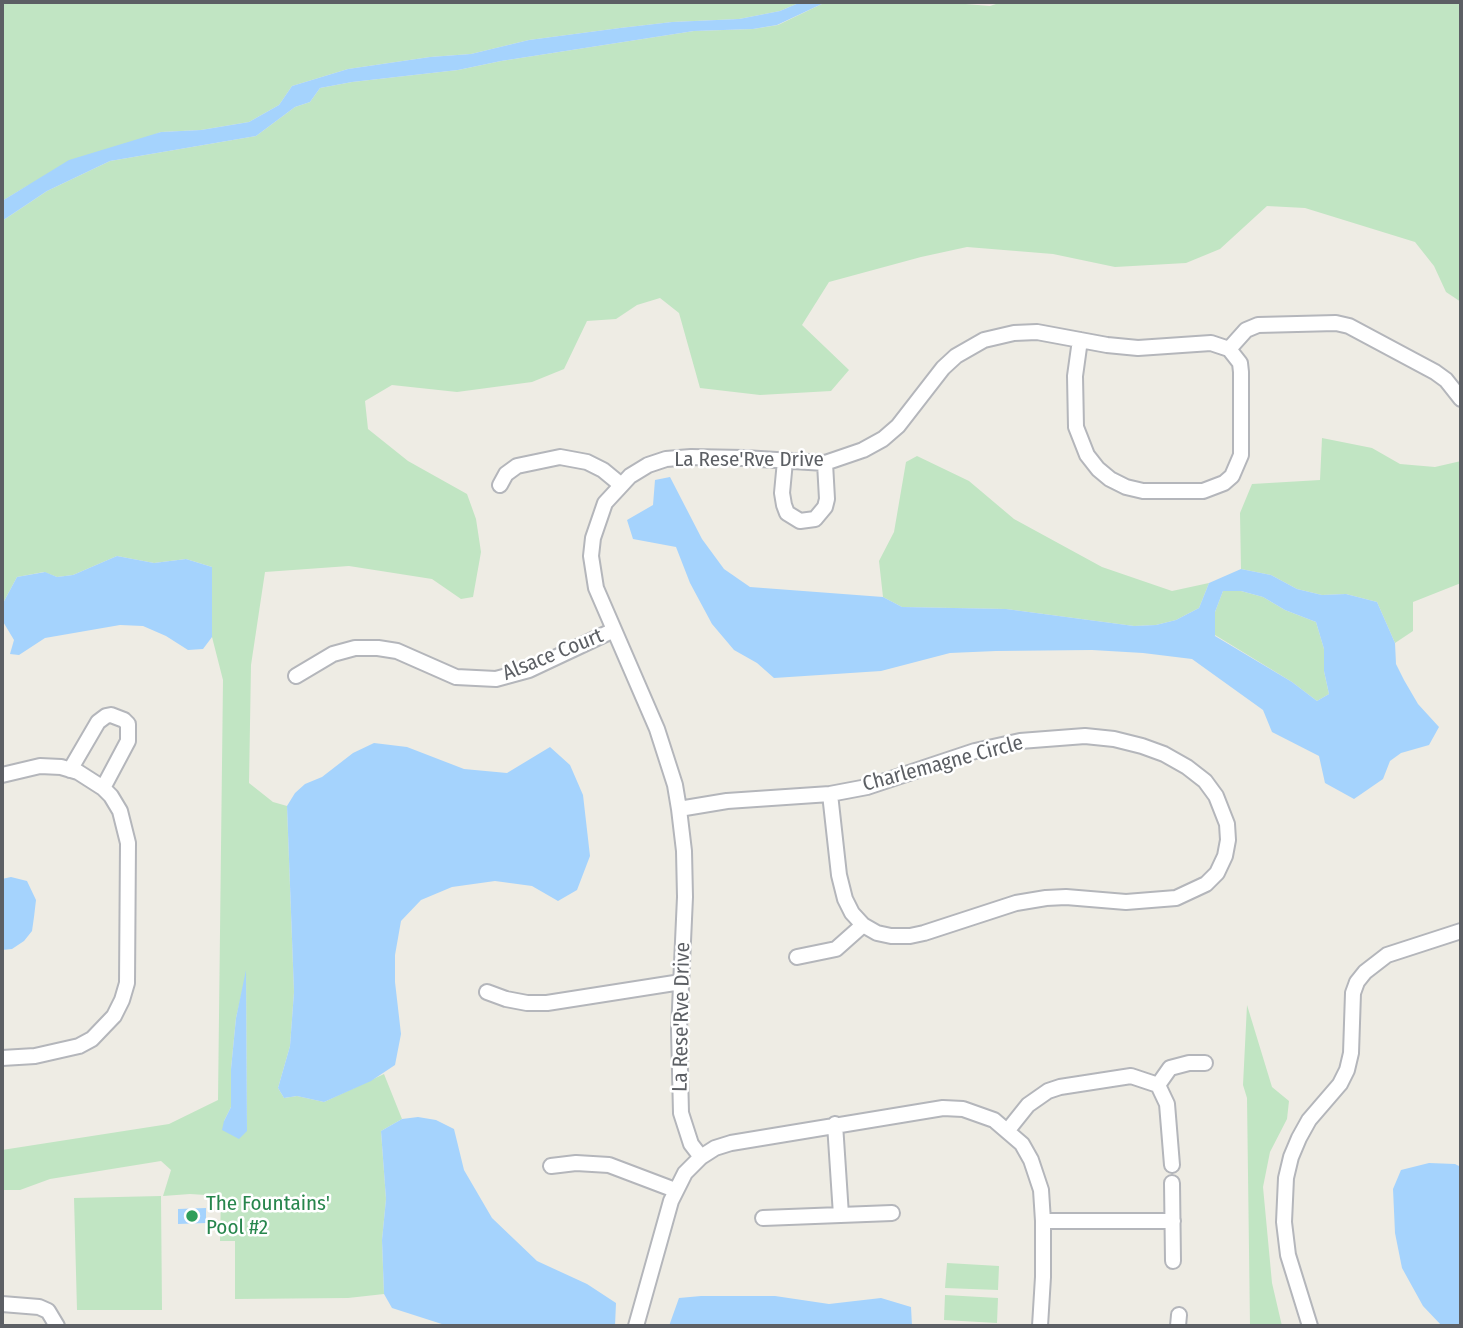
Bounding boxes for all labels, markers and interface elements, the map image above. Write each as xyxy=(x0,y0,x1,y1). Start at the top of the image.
street label: La Rese'Rve Drive xyxy=(674,447,824,473)
street label: Alsace Court xyxy=(499,623,607,687)
street label: Charlemagne Circle xyxy=(860,730,1026,798)
street label: La Rese'Rve Drive xyxy=(668,942,696,1092)
place label: The Fountains' Pool #2 xyxy=(206,1191,330,1241)
marker: The Fountains' Pool #2 xyxy=(184,1208,200,1224)

